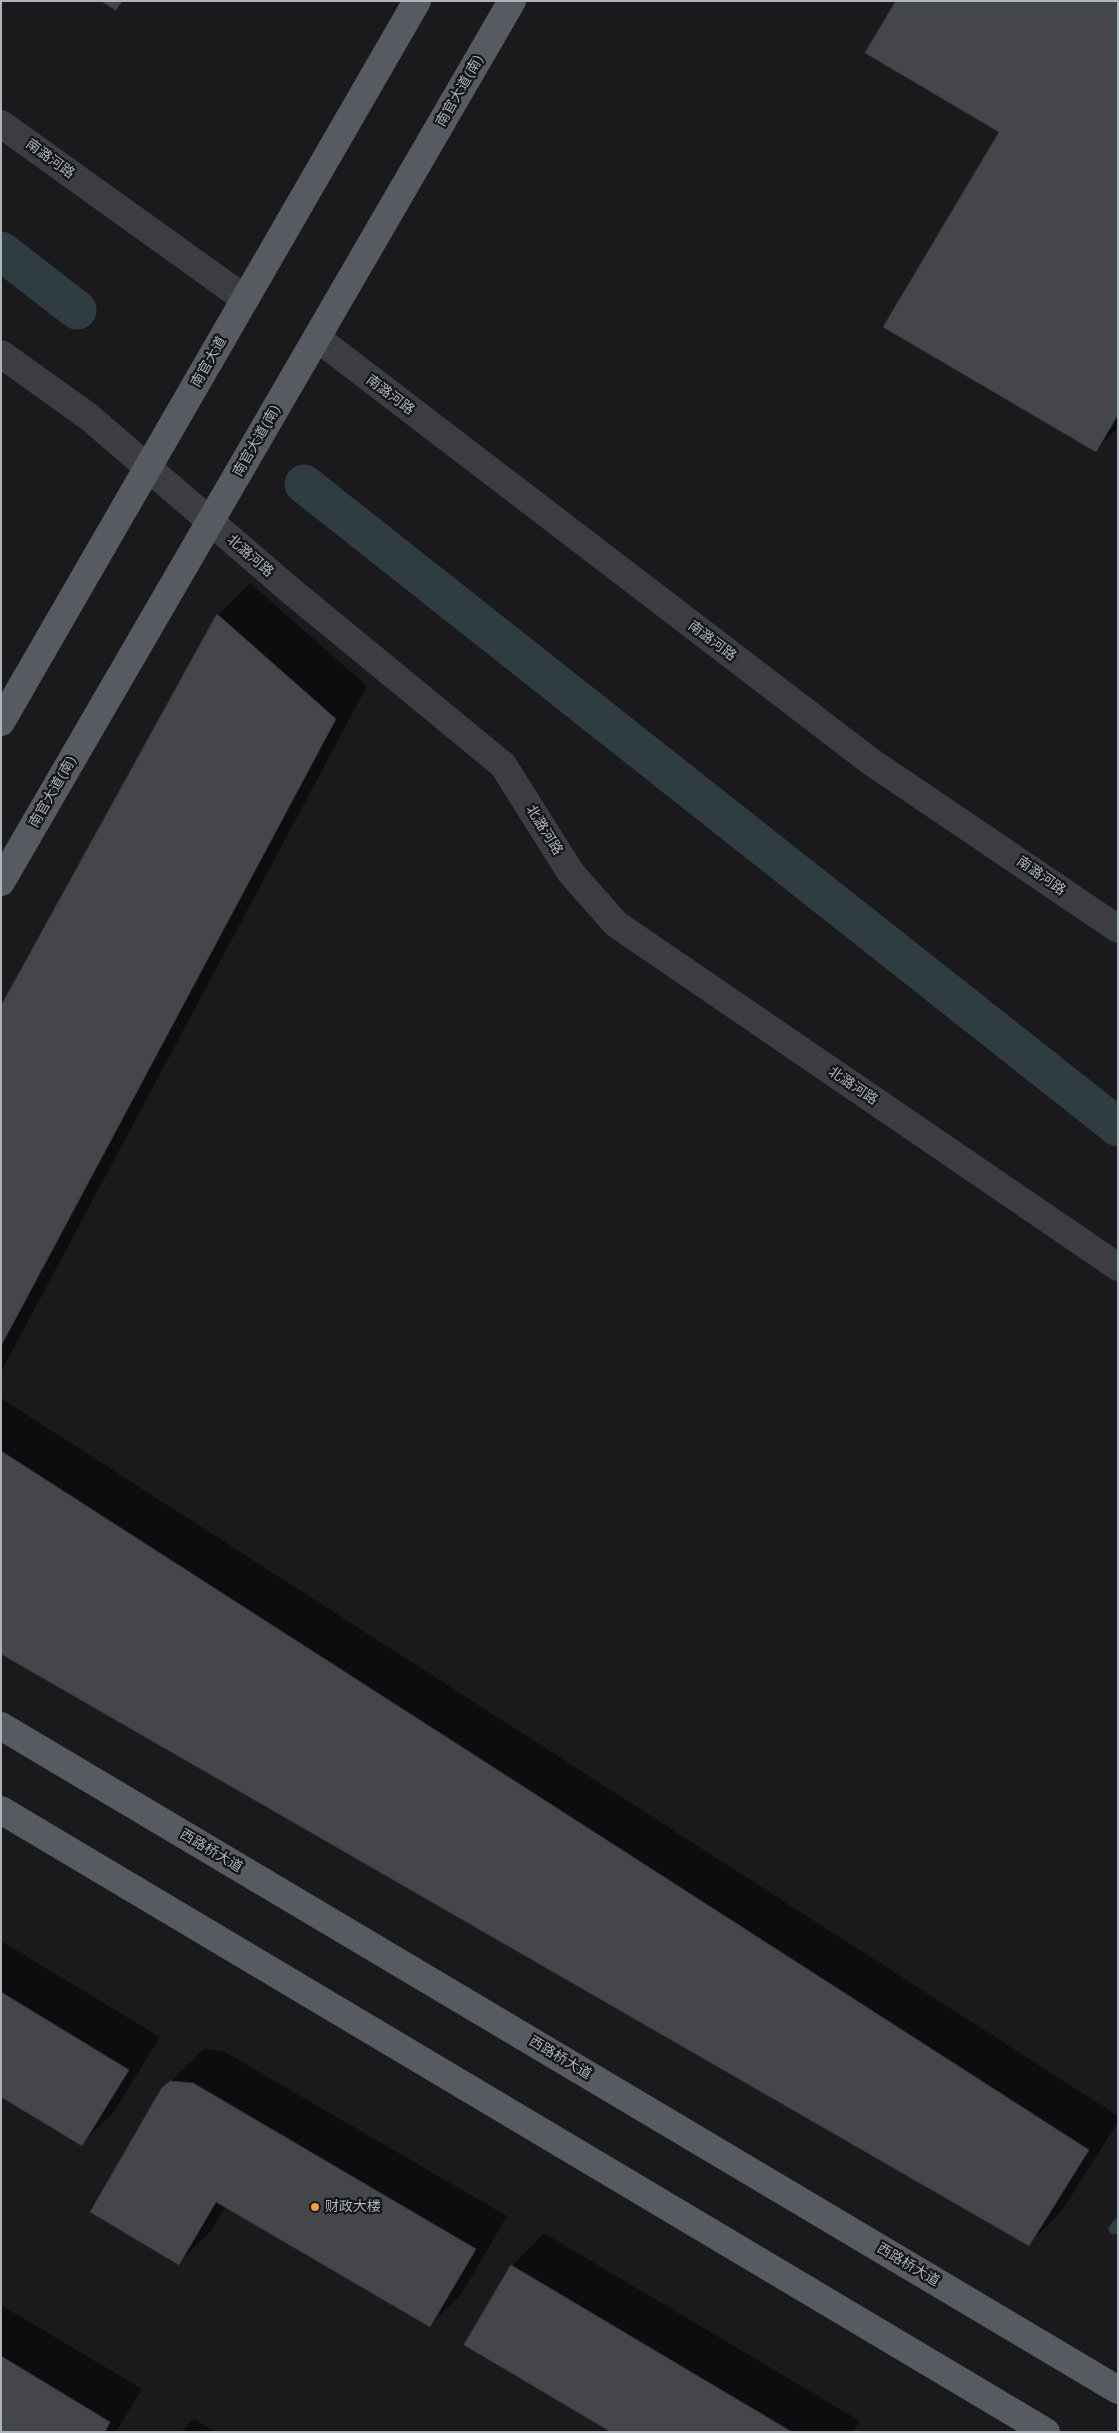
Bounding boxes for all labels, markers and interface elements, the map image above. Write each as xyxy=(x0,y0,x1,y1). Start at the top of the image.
street label: 南官大道(南) xyxy=(433,52,487,130)
street label: 南潞河路 xyxy=(22,136,78,182)
street label: 南官大道 xyxy=(188,334,230,390)
street label: 南潞河路 xyxy=(363,371,417,419)
street label: 南官大道(南) xyxy=(230,402,284,480)
street label: 北潞河路 xyxy=(223,531,277,581)
street label: 南潞河路 xyxy=(685,617,739,665)
street label: 南官大道(南) xyxy=(26,753,80,831)
street label: 北潞河路 xyxy=(522,802,566,858)
street label: 南潞河路 xyxy=(1013,853,1069,899)
street label: 北潞河路 xyxy=(825,1063,881,1109)
street label: 西路桥大道 xyxy=(177,1826,245,1876)
street label: 西路桥大道 xyxy=(526,2033,594,2083)
place label: 财政大楼 xyxy=(325,2199,381,2215)
marker: 财政大楼 xyxy=(309,2201,321,2213)
street label: 西路桥大道 xyxy=(874,2240,942,2290)

